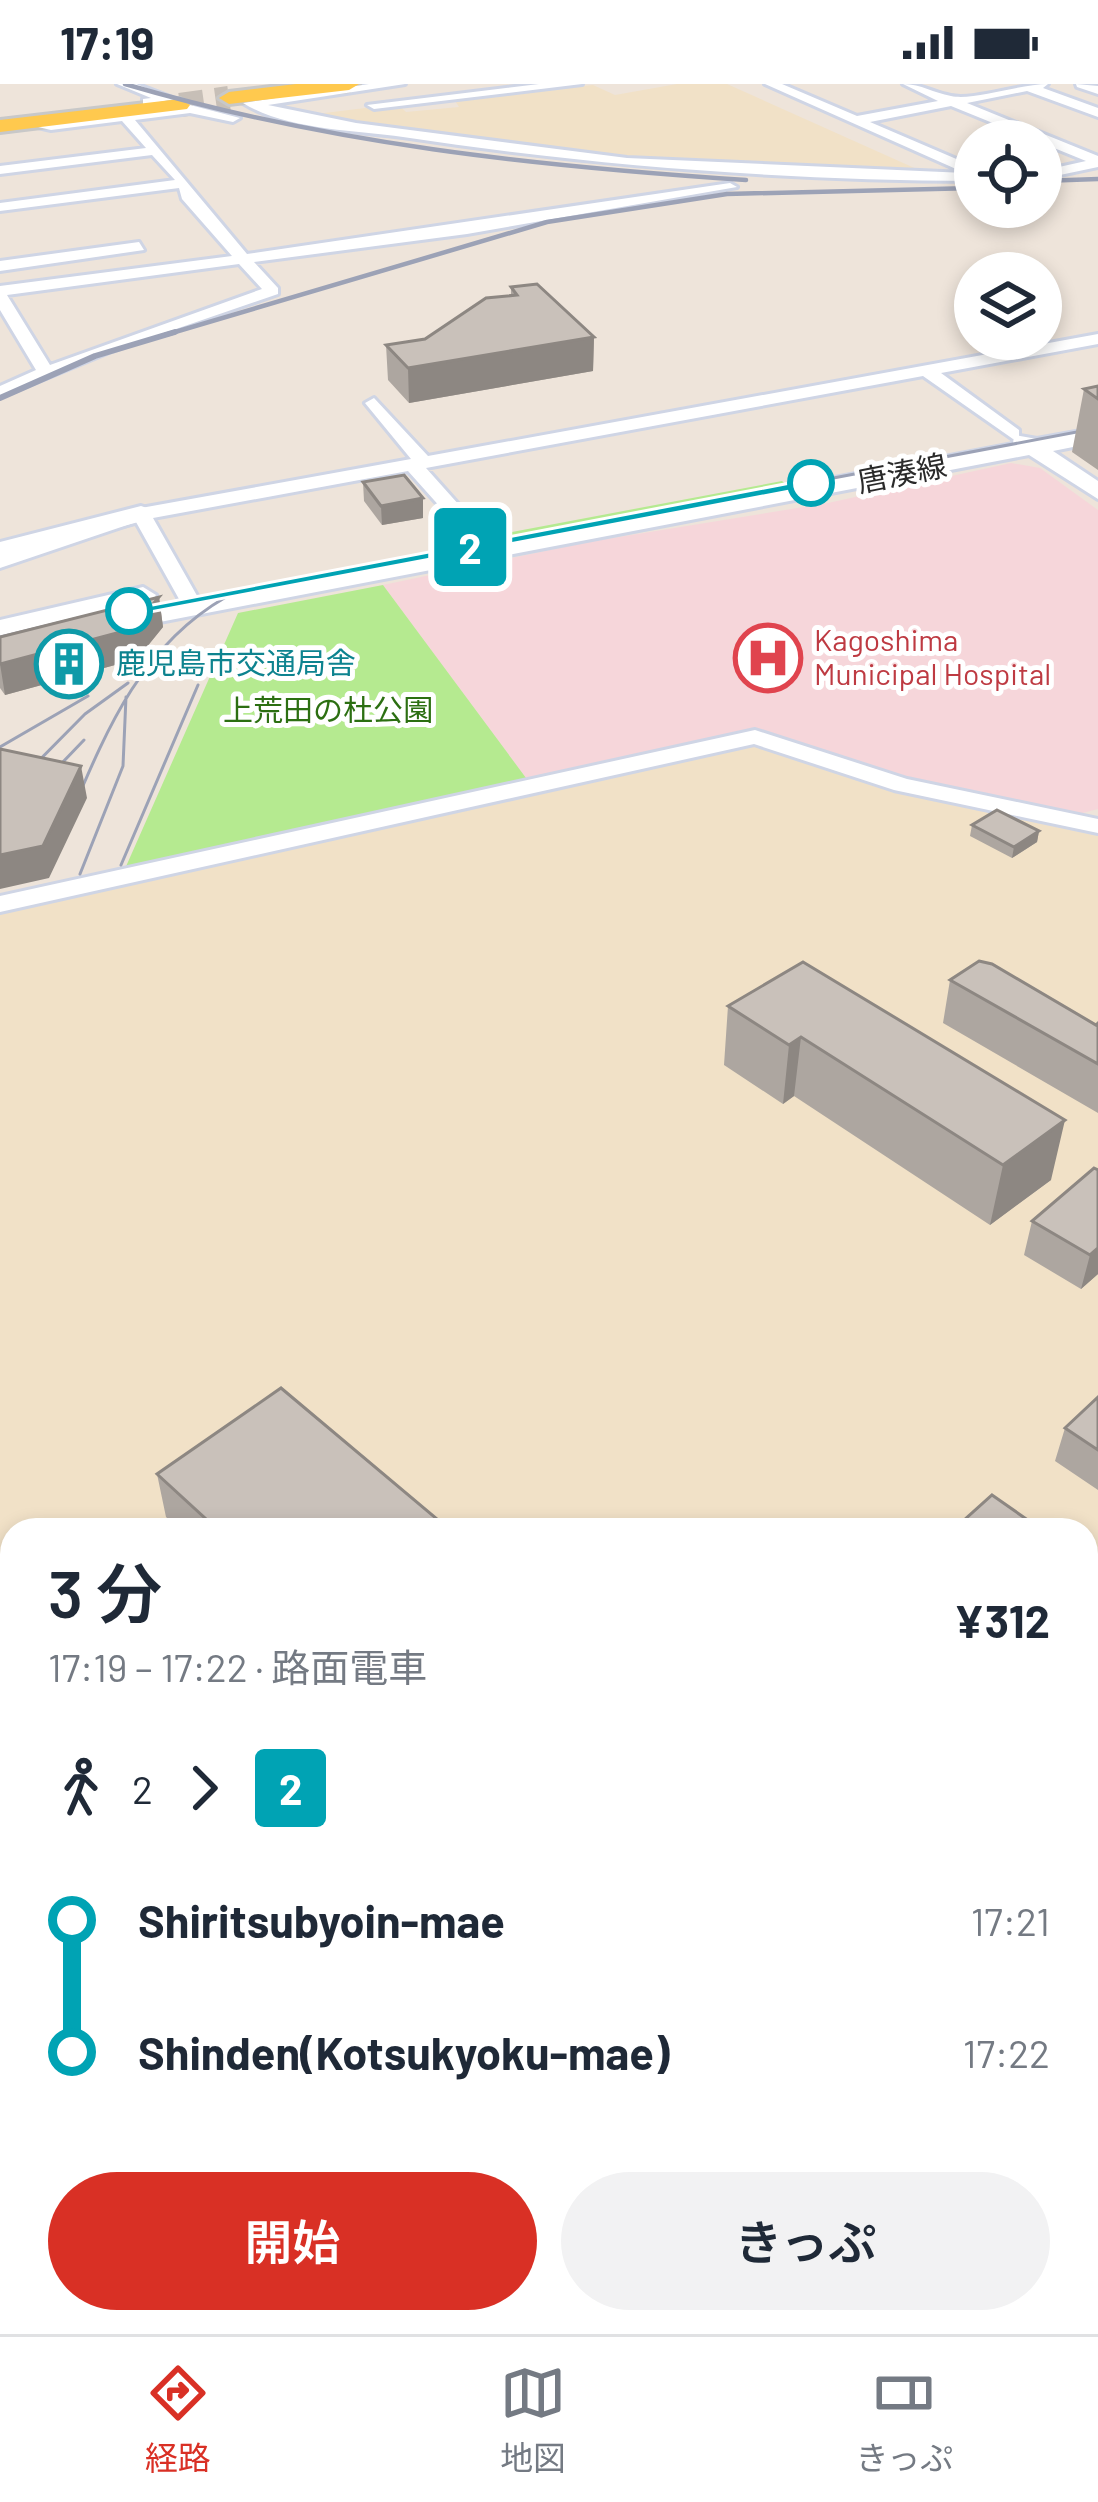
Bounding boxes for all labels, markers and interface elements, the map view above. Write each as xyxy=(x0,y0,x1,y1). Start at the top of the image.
text: 17:19 xyxy=(60,15,154,69)
map controls xyxy=(954,120,1062,360)
button: locate xyxy=(954,120,1062,228)
button: layers xyxy=(954,252,1062,360)
street label: 唐湊線 xyxy=(854,446,949,498)
unlabelled marker xyxy=(789,461,833,505)
line badge: 2 xyxy=(431,508,509,586)
text: 2 xyxy=(458,522,482,572)
unlabelled marker xyxy=(107,589,151,633)
place label: Kagoshima Municipal Hospital xyxy=(814,621,1051,691)
hospital icon: Kagoshima Municipal Hospital xyxy=(733,623,803,693)
building icon: 鹿児島市交通局舎 xyxy=(34,629,104,699)
place label: 鹿児島市交通局舎 xyxy=(116,644,356,680)
park label: 上荒田の杜公園 xyxy=(223,691,433,727)
text: 3 分 xyxy=(48,1552,162,1631)
text: ¥312 xyxy=(954,1593,1050,1647)
text: 17:19 – 17:22 · 路面電車 xyxy=(48,1643,427,1690)
icon: walk xyxy=(48,1755,114,1821)
icon: forward xyxy=(171,1755,237,1821)
text: 2 xyxy=(279,1763,302,1813)
text: 2 xyxy=(132,1765,153,1812)
text: Shiritsubyoin-mae xyxy=(138,1893,505,1947)
text: 17:21 xyxy=(971,1897,1050,1944)
text: Shinden(Kotsukyoku-mae) xyxy=(138,2025,670,2079)
text: 17:22 xyxy=(963,2029,1050,2076)
button: 開始 xyxy=(48,2172,537,2310)
button: きっぷ xyxy=(561,2172,1050,2310)
tab: 経路 xyxy=(145,2360,211,2480)
tab: 地図 xyxy=(500,2360,566,2480)
tab: きっぷ xyxy=(856,2360,953,2480)

